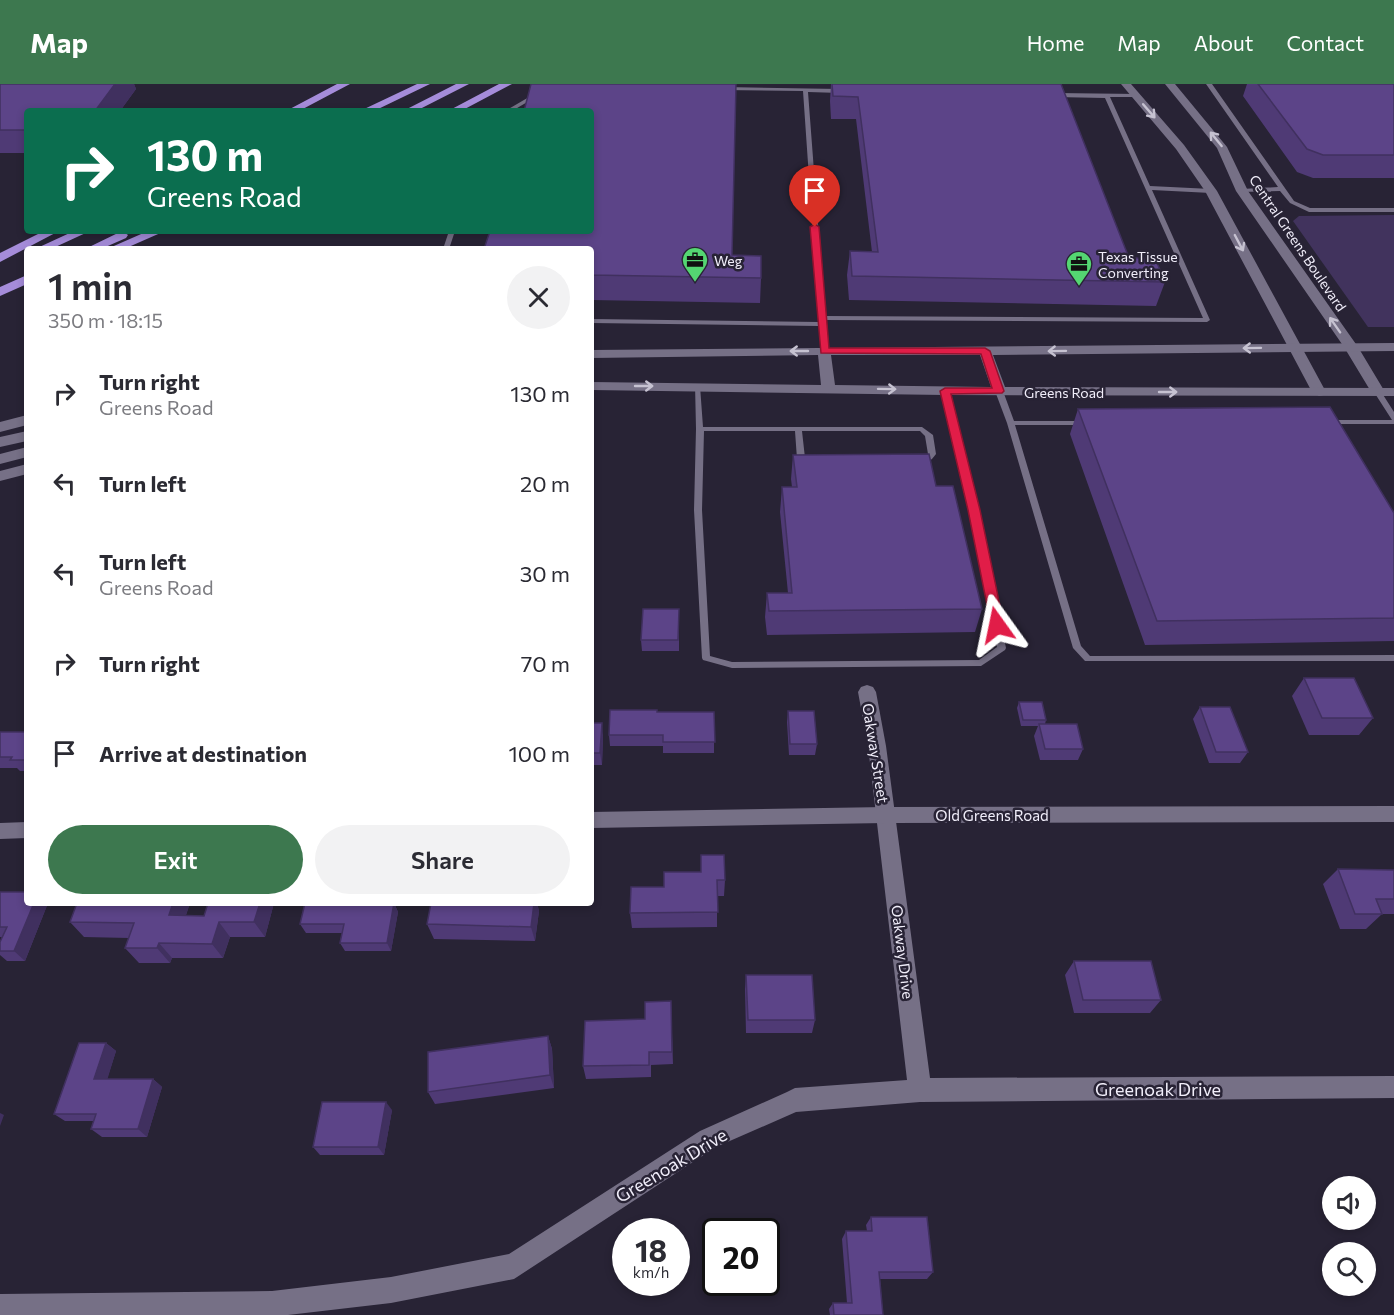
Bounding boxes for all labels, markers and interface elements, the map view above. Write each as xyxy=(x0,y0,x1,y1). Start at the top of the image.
text: Map xyxy=(30,25,88,59)
text: Home xyxy=(1027,30,1084,55)
text: Map xyxy=(1117,30,1161,55)
text: About xyxy=(1194,30,1253,55)
text: Contact xyxy=(1286,30,1364,55)
one-way arrow xyxy=(1143,103,1156,119)
text: 130 m xyxy=(147,128,263,180)
one-way arrow xyxy=(1209,131,1222,147)
icon: right xyxy=(48,132,126,210)
pin xyxy=(789,165,840,227)
street label: Central Greens Boulevard xyxy=(1246,172,1350,314)
icon: arrive xyxy=(798,174,831,207)
text: Greens Road xyxy=(147,180,302,213)
one-way arrow xyxy=(1234,233,1245,251)
office icon: Weg xyxy=(680,245,710,283)
place label: Texas Tissue Converting xyxy=(1098,248,1178,281)
office icon: Texas Tissue Converting xyxy=(1064,249,1094,287)
place label: Weg xyxy=(714,252,743,269)
text: 1 min xyxy=(48,263,133,307)
button: close xyxy=(507,266,570,329)
text: 350 m · 18:15 xyxy=(48,308,163,332)
one-way arrow xyxy=(1329,317,1341,333)
one-way arrow xyxy=(1242,342,1262,354)
one-way arrow xyxy=(789,345,809,357)
one-way arrow xyxy=(1047,345,1067,356)
text: Turn right xyxy=(99,368,200,395)
icon: right xyxy=(48,377,81,410)
text: 130 m xyxy=(510,380,570,407)
one-way arrow xyxy=(633,380,653,392)
one-way arrow xyxy=(876,384,896,395)
street label: Greens Road xyxy=(1024,384,1104,401)
one-way arrow xyxy=(1158,386,1178,398)
text: Greens Road xyxy=(99,395,214,419)
icon: left xyxy=(48,467,81,500)
text: Turn left xyxy=(99,470,186,497)
text: 20 m xyxy=(520,470,570,497)
text: Turn left xyxy=(99,548,186,575)
icon: left xyxy=(48,557,81,590)
text: 30 m xyxy=(520,560,570,587)
text: Greens Road xyxy=(99,575,214,599)
position arrow xyxy=(965,593,1029,657)
icon: right xyxy=(48,647,81,680)
text: Turn right xyxy=(99,650,200,677)
text: 70 m xyxy=(521,650,570,677)
street label: Oakway Street xyxy=(859,702,893,804)
icon: arrive xyxy=(48,737,81,770)
text: Arrive at destination xyxy=(99,740,307,767)
text: 100 m xyxy=(508,740,570,767)
street label: Old Greens Road xyxy=(935,806,1049,824)
button: Exit xyxy=(48,825,303,894)
button: Share xyxy=(315,825,570,894)
street label: Oakway Drive xyxy=(888,904,918,1000)
street label: Greenoak Drive xyxy=(1095,1078,1221,1100)
street label: Greenoak Drive xyxy=(611,1123,731,1207)
map controls xyxy=(1322,1176,1376,1296)
button: sound xyxy=(1322,1176,1376,1230)
speed limit sign: 20 xyxy=(702,1218,780,1296)
text: 18 xyxy=(635,1231,667,1268)
button: search xyxy=(1322,1242,1376,1296)
text: km/h xyxy=(633,1263,669,1281)

